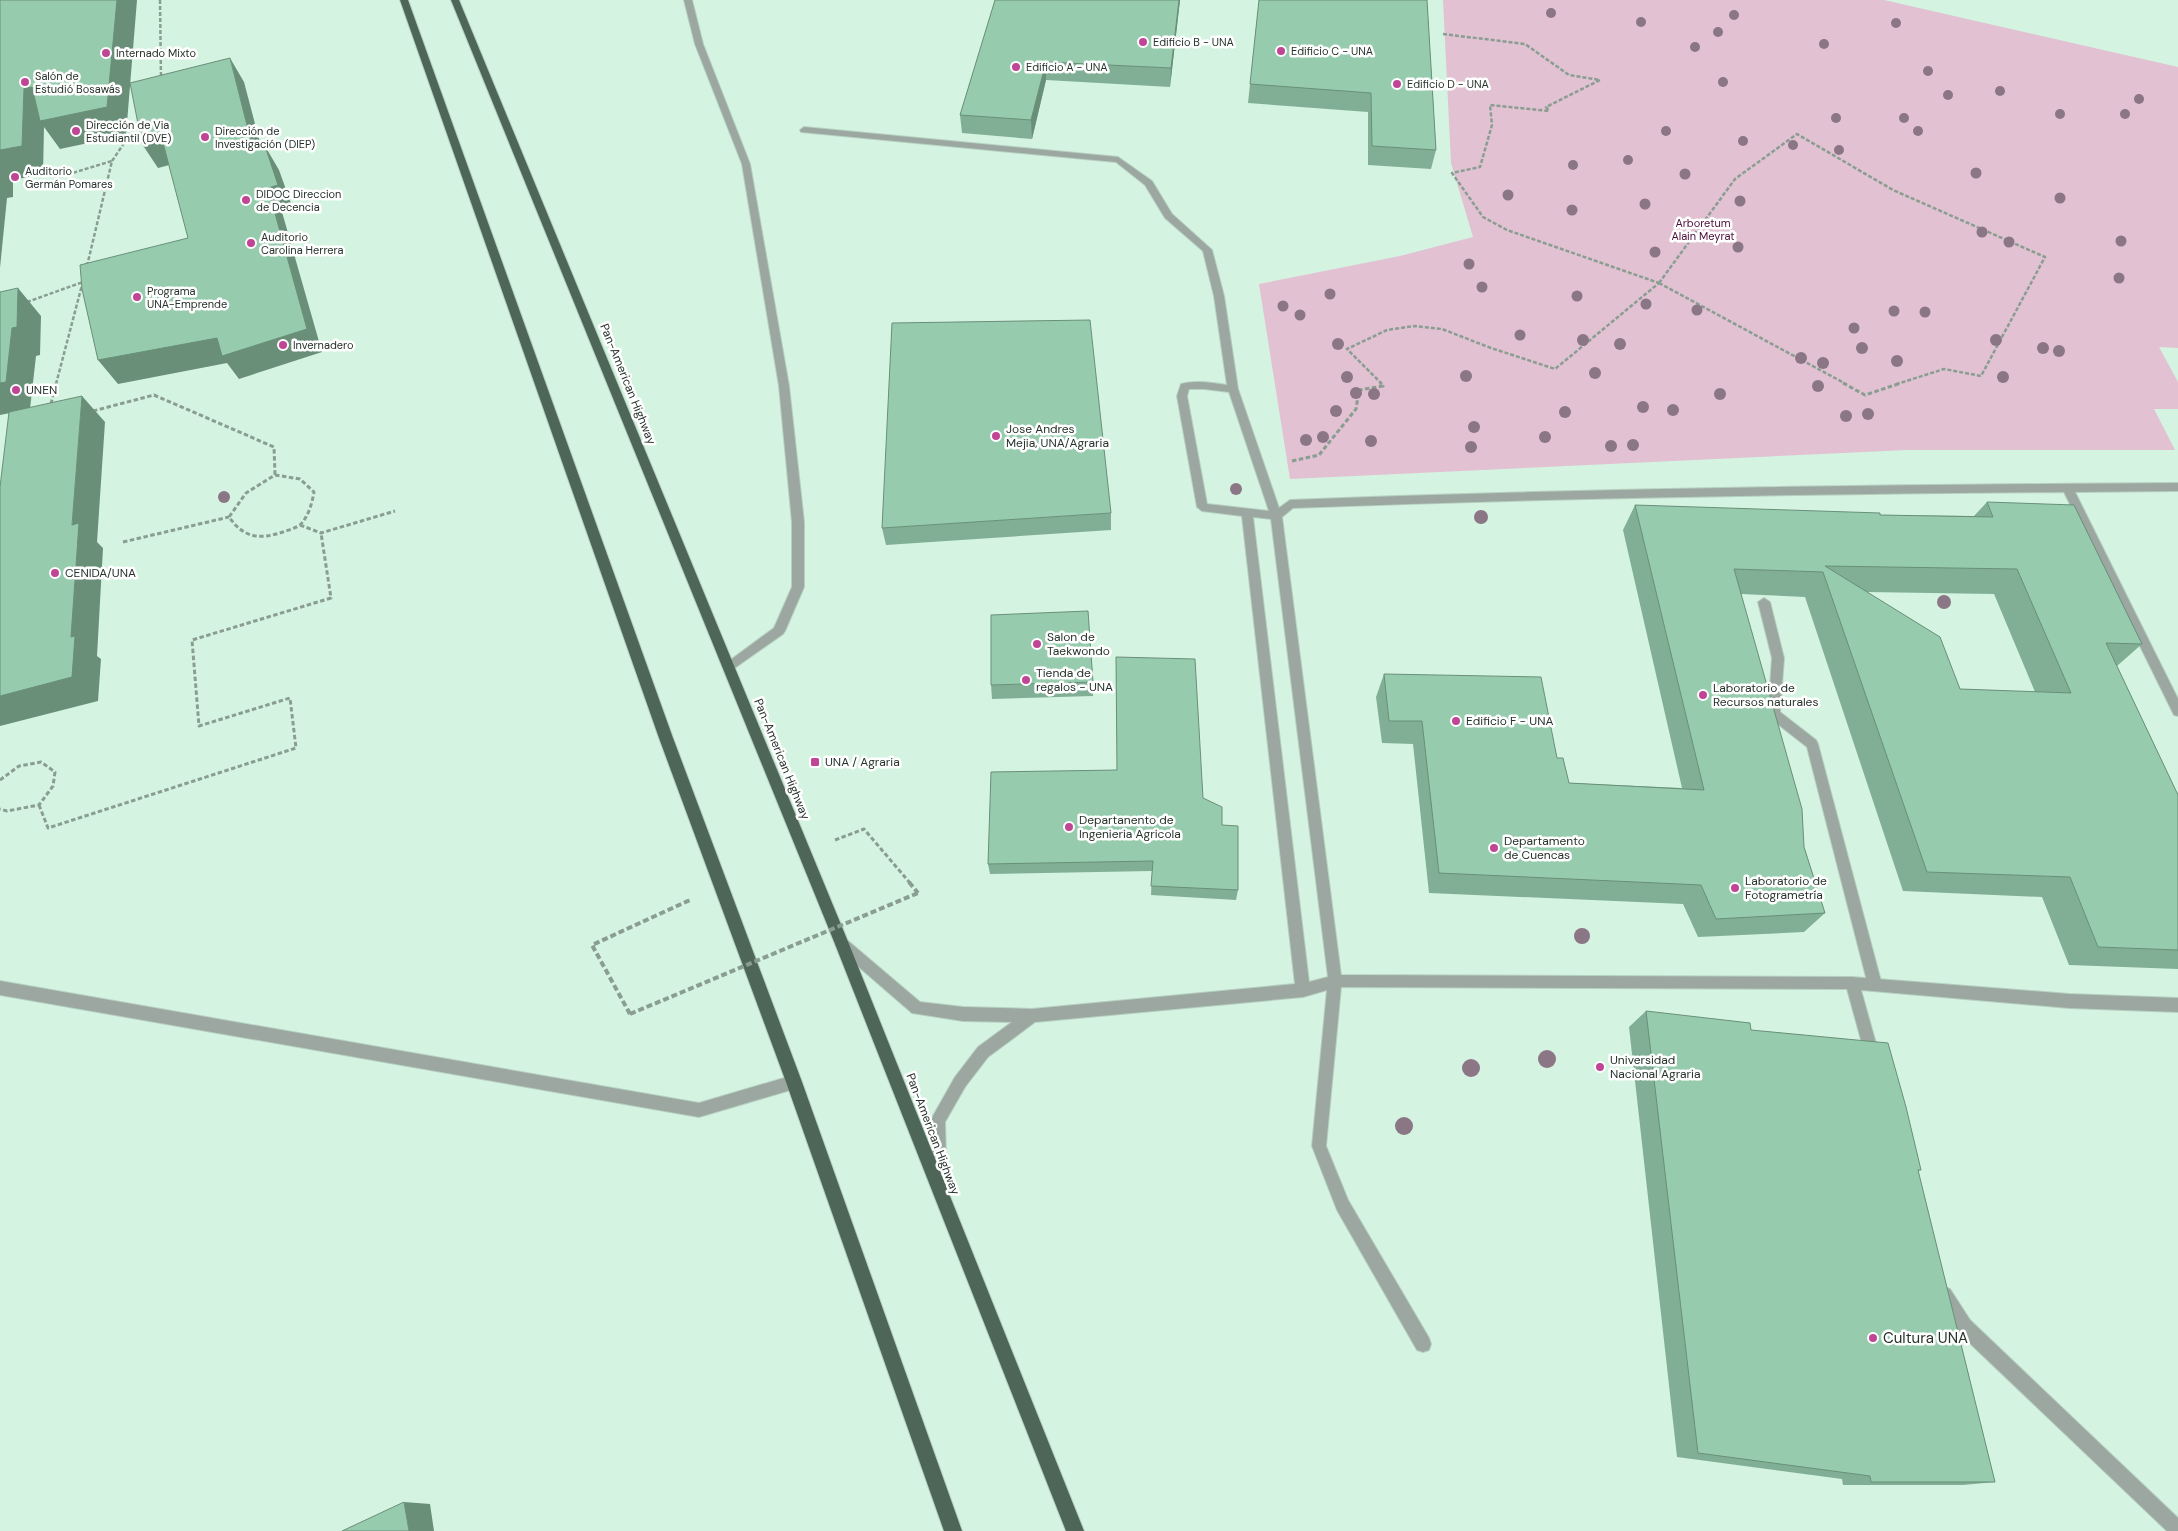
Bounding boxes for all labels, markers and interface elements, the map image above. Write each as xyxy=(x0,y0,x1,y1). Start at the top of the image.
place label: Edificio B - UNA xyxy=(1153,35,1234,49)
marker: Edificio B - UNA xyxy=(1137,36,1149,48)
place label: Edificio C - UNA xyxy=(1291,44,1373,58)
marker: Edificio C - UNA xyxy=(1275,45,1287,57)
place label: Internado Mixto xyxy=(116,46,196,60)
marker: Internado Mixto xyxy=(100,47,112,59)
place label: Edificio A - UNA xyxy=(1026,60,1108,74)
marker: Edificio A - UNA xyxy=(1010,61,1022,73)
place label: Salón de Estudió Bosawás xyxy=(35,69,120,96)
marker: Salón de Estudió Bosawás xyxy=(19,76,31,88)
place label: Edificio D - UNA xyxy=(1407,77,1489,91)
marker: Edificio D - UNA xyxy=(1391,78,1403,90)
place label: Dirección de Via Estudiantil (DVE) xyxy=(86,118,171,145)
place label: Dirección de Investigación (DIEP) xyxy=(215,124,315,151)
marker: Dirección de Via Estudiantil (DVE) xyxy=(70,125,82,137)
marker: Dirección de Investigación (DIEP) xyxy=(199,131,211,143)
place label: Auditorio Germán Pomares xyxy=(25,164,113,191)
marker: Auditorio Germán Pomares xyxy=(9,171,21,183)
place label: DIDOC Direccion de Decencia xyxy=(256,187,341,214)
marker: DIDOC Direccion de Decencia xyxy=(240,194,252,206)
park label: Arboretum Alain Meyrat xyxy=(1671,216,1735,243)
place label: Auditorio Carolina Herrera xyxy=(261,230,344,257)
marker: Auditorio Carolina Herrera xyxy=(245,237,257,249)
place label: Programa UNA-Emprende xyxy=(147,284,227,311)
marker: Programa UNA-Emprende xyxy=(131,291,143,303)
street label: Pan-American Highway xyxy=(596,321,660,447)
place label: Invernadero xyxy=(293,338,353,352)
marker: Invernadero xyxy=(277,339,289,351)
place label: UNEN xyxy=(26,382,57,398)
marker: UNEN xyxy=(10,384,22,396)
place label: Jose Andres Mejia, UNA/Agraria xyxy=(1006,421,1109,451)
marker: Jose Andres Mejia, UNA/Agraria xyxy=(990,430,1002,442)
place label: CENIDA/UNA xyxy=(65,565,136,581)
marker: CENIDA/UNA xyxy=(49,567,61,579)
place label: Salon de Taekwondo xyxy=(1047,629,1110,659)
marker: Salon de Taekwondo xyxy=(1031,638,1043,650)
place label: Tienda de regalos - UNA xyxy=(1036,665,1113,695)
marker: Tienda de regalos - UNA xyxy=(1020,674,1032,686)
place label: Laboratorio de Recursos naturales xyxy=(1713,680,1818,710)
marker: Laboratorio de Recursos naturales xyxy=(1697,689,1709,701)
street label: Pan-American Highway xyxy=(750,696,814,822)
place label: Edificio F - UNA xyxy=(1466,713,1553,729)
marker: Edificio F - UNA xyxy=(1450,715,1462,727)
place label: UNA / Agraria xyxy=(825,754,900,770)
marker: UNA / Agraria xyxy=(809,756,821,768)
place label: Departanento de Ingenieria Agricola xyxy=(1079,812,1181,842)
marker: Departanento de Ingenieria Agricola xyxy=(1063,821,1075,833)
place label: Departamento de Cuencas xyxy=(1504,833,1585,863)
marker: Departamento de Cuencas xyxy=(1488,842,1500,854)
place label: Laboratorio de Fotogrametría xyxy=(1745,873,1827,903)
marker: Laboratorio de Fotogrametría xyxy=(1729,882,1741,894)
place label: Universidad Nacional Agraria xyxy=(1610,1052,1700,1082)
marker: Universidad Nacional Agraria xyxy=(1594,1061,1606,1073)
street label: Pan-American Highway xyxy=(902,1071,964,1197)
place label: Cultura UNA xyxy=(1883,1328,1968,1348)
marker: Cultura UNA xyxy=(1867,1332,1879,1344)

